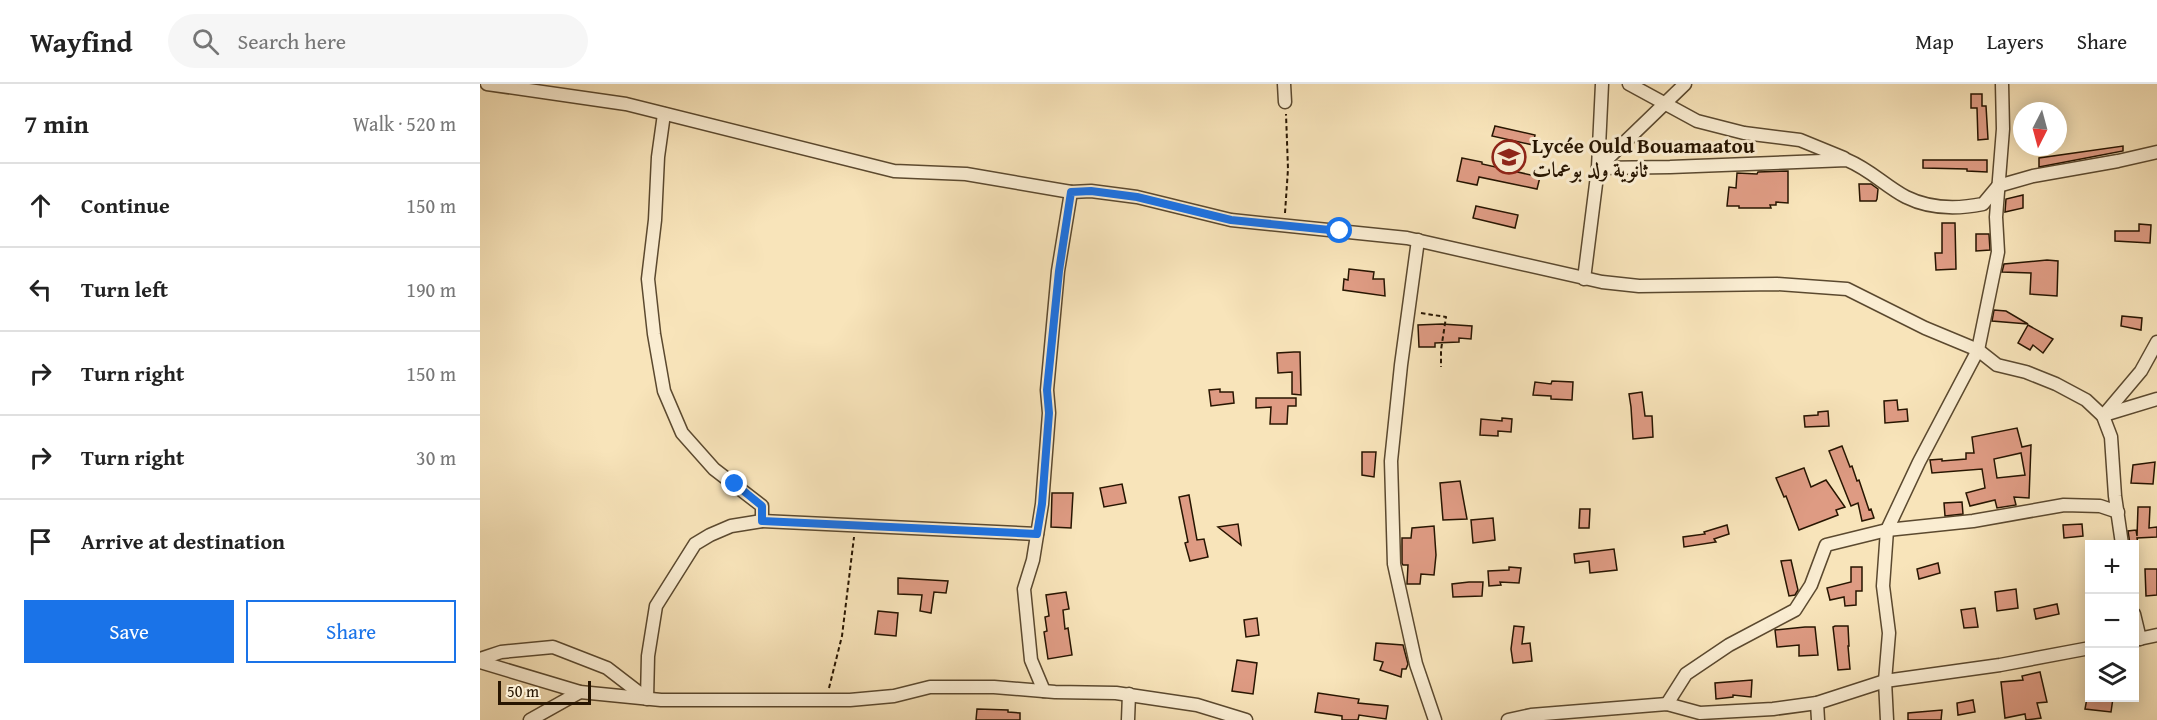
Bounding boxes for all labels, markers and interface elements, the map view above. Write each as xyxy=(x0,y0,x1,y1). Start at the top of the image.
search box xyxy=(168,14,588,68)
text: Wayfind xyxy=(30,21,132,62)
icon: search xyxy=(189,25,222,58)
text: Search here xyxy=(237,25,346,57)
text: Map xyxy=(1915,26,1954,57)
text: Layers xyxy=(1987,26,2044,57)
text: Share xyxy=(2077,26,2127,57)
north arrow xyxy=(2013,102,2067,156)
text: 7 min xyxy=(24,104,89,143)
text: Walk · 520 m xyxy=(353,109,456,138)
place label: Lycée Ould Bouamaatou ثانوية ولد بوعمات xyxy=(1532,130,1755,185)
school or university icon: Lycée Ould Bouamaatou ثانوية ولد بوعمات xyxy=(1491,139,1527,175)
icon: ahead xyxy=(24,189,57,222)
text: Continue xyxy=(81,189,170,221)
text: 150 m xyxy=(406,191,456,220)
route start xyxy=(1326,217,1352,243)
icon: left xyxy=(24,273,57,306)
text: Turn left xyxy=(81,273,168,305)
text: 190 m xyxy=(406,275,456,304)
icon: right xyxy=(24,357,57,390)
text: Turn right xyxy=(81,357,184,389)
text: 150 m xyxy=(406,359,456,388)
icon: right xyxy=(24,441,57,474)
text: Turn right xyxy=(81,441,184,473)
text: 30 m xyxy=(416,443,456,472)
route end xyxy=(721,470,747,496)
icon: arrive xyxy=(24,525,57,558)
text: Arrive at destination xyxy=(81,525,285,557)
map controls xyxy=(2085,540,2139,702)
button: + xyxy=(2085,540,2139,594)
button: − xyxy=(2085,594,2139,648)
button: Save xyxy=(24,600,234,663)
button: Share xyxy=(246,600,456,663)
button: layers xyxy=(2085,648,2139,702)
scale bar xyxy=(498,678,591,706)
text: 50 m xyxy=(507,679,539,703)

